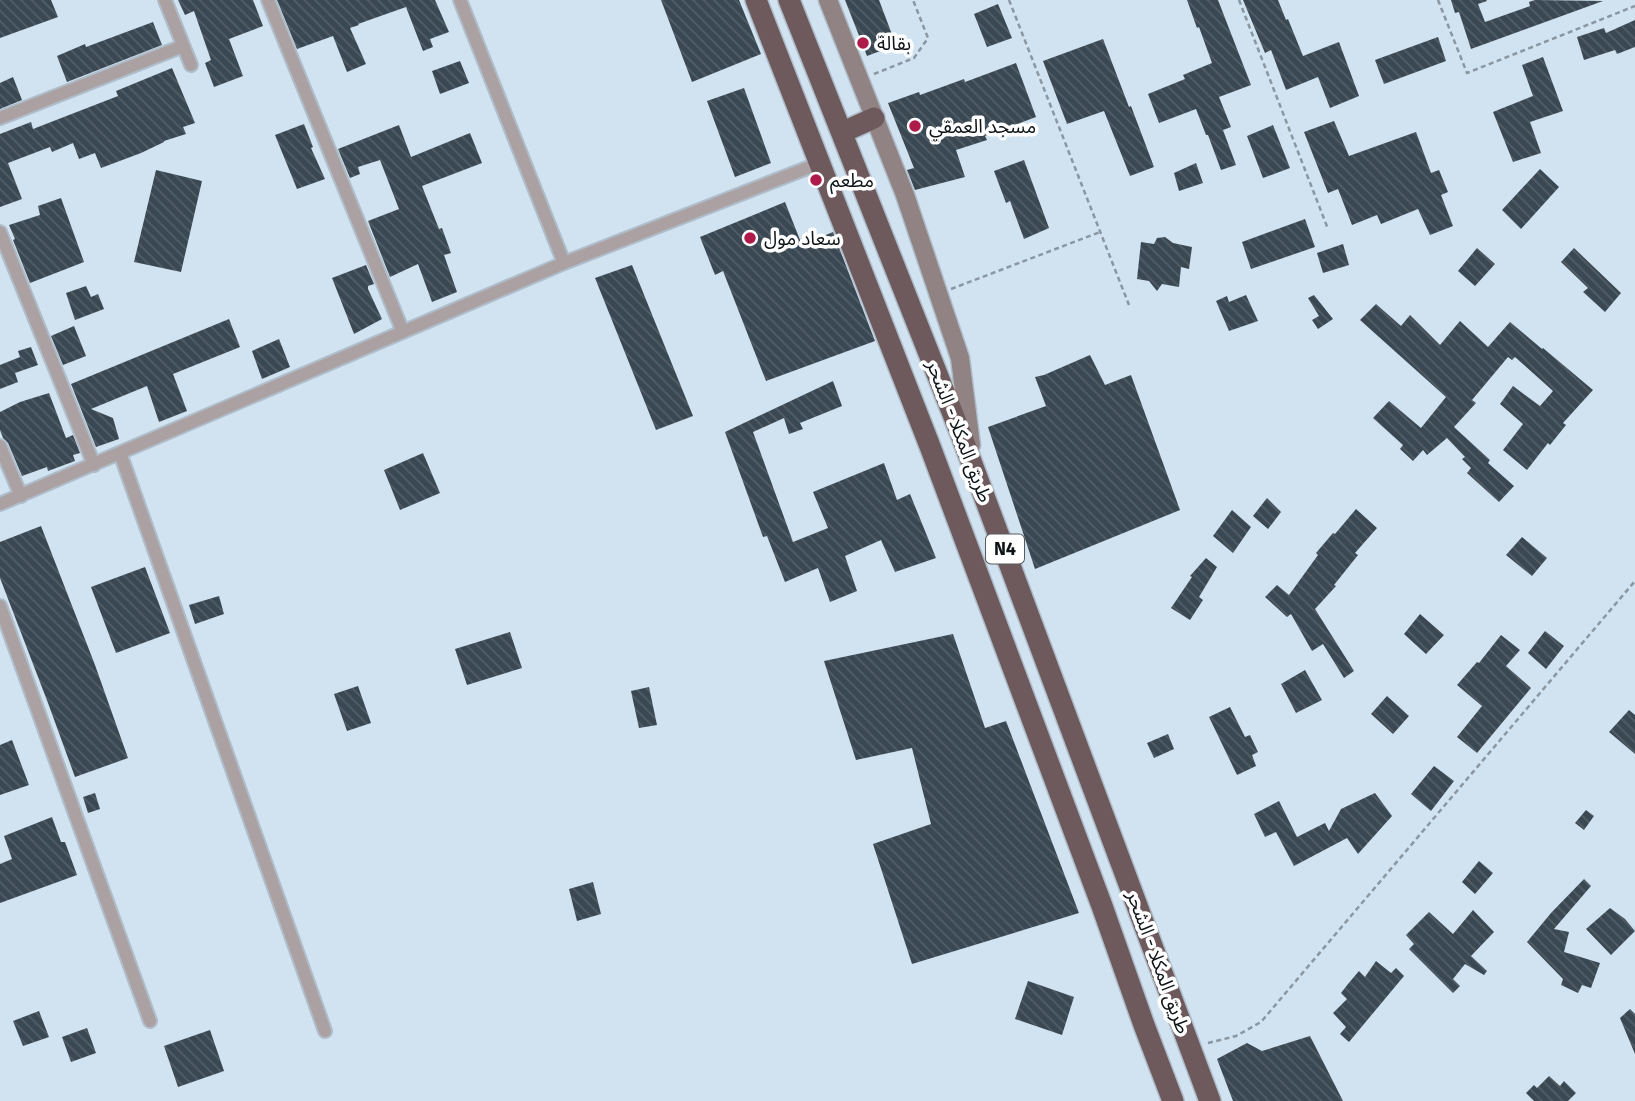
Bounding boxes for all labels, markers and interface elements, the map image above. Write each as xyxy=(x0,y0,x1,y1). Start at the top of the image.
place label: بقالة xyxy=(877,32,911,55)
marker: بقالة xyxy=(855,35,871,51)
place label: مسجد العمقي xyxy=(929,115,1036,141)
marker: مسجد العمقي xyxy=(907,118,923,134)
place label: مطعم xyxy=(830,169,874,195)
marker: مطعم xyxy=(808,172,824,188)
place label: سعاد مول xyxy=(764,227,841,250)
marker: سعاد مول xyxy=(742,230,758,246)
street label: طريق المكلا - الشحر xyxy=(921,356,997,506)
road number: N4 xyxy=(986,534,1024,564)
street label: طريق المكلا - الشحر xyxy=(1122,887,1195,1037)

